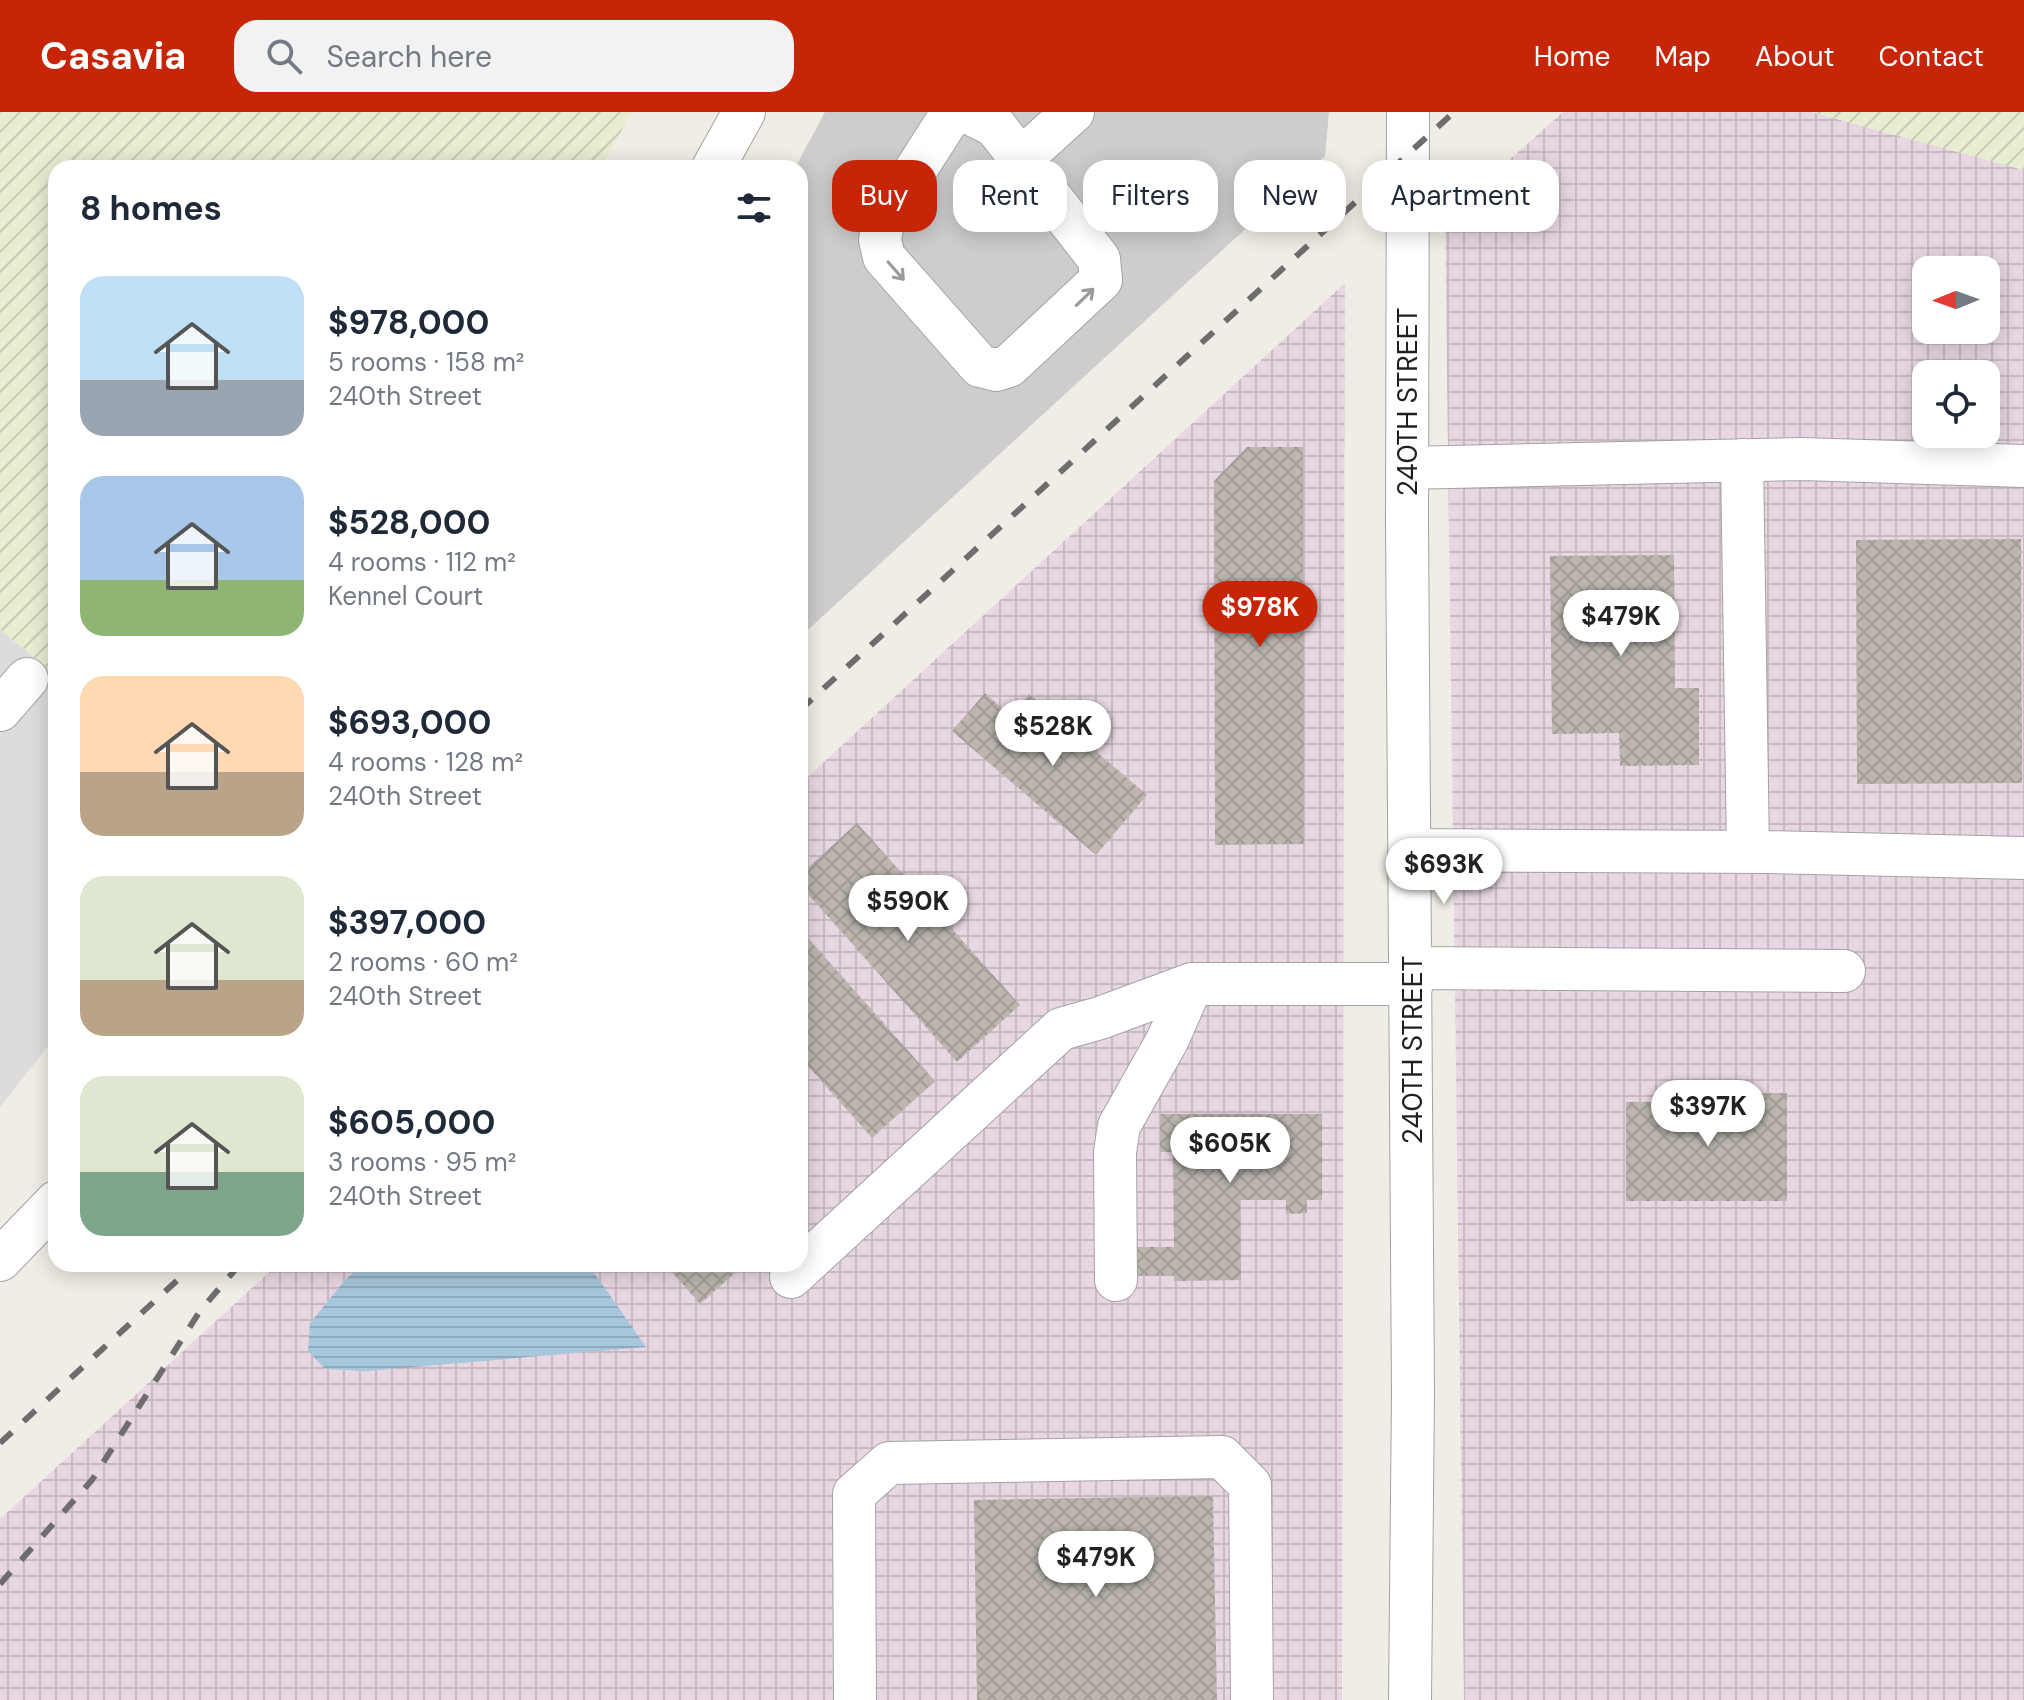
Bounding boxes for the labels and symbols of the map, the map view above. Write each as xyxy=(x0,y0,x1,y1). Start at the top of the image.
north arrow xyxy=(1912,256,2000,344)
one-way arrow xyxy=(887,260,905,280)
one-way arrow xyxy=(1075,287,1095,306)
street label: 240TH STREET xyxy=(1389,308,1426,496)
pin: $978K xyxy=(1204,581,1316,649)
pin: $479K xyxy=(1565,590,1677,658)
pin: $528K xyxy=(997,700,1109,768)
pin: $693K xyxy=(1388,838,1500,906)
pin: $590K xyxy=(852,875,964,943)
street label: 240TH STREET xyxy=(1394,956,1431,1144)
pin: $397K xyxy=(1652,1080,1764,1148)
pin: $605K xyxy=(1174,1117,1286,1185)
pin: $479K xyxy=(1040,1531,1152,1599)

